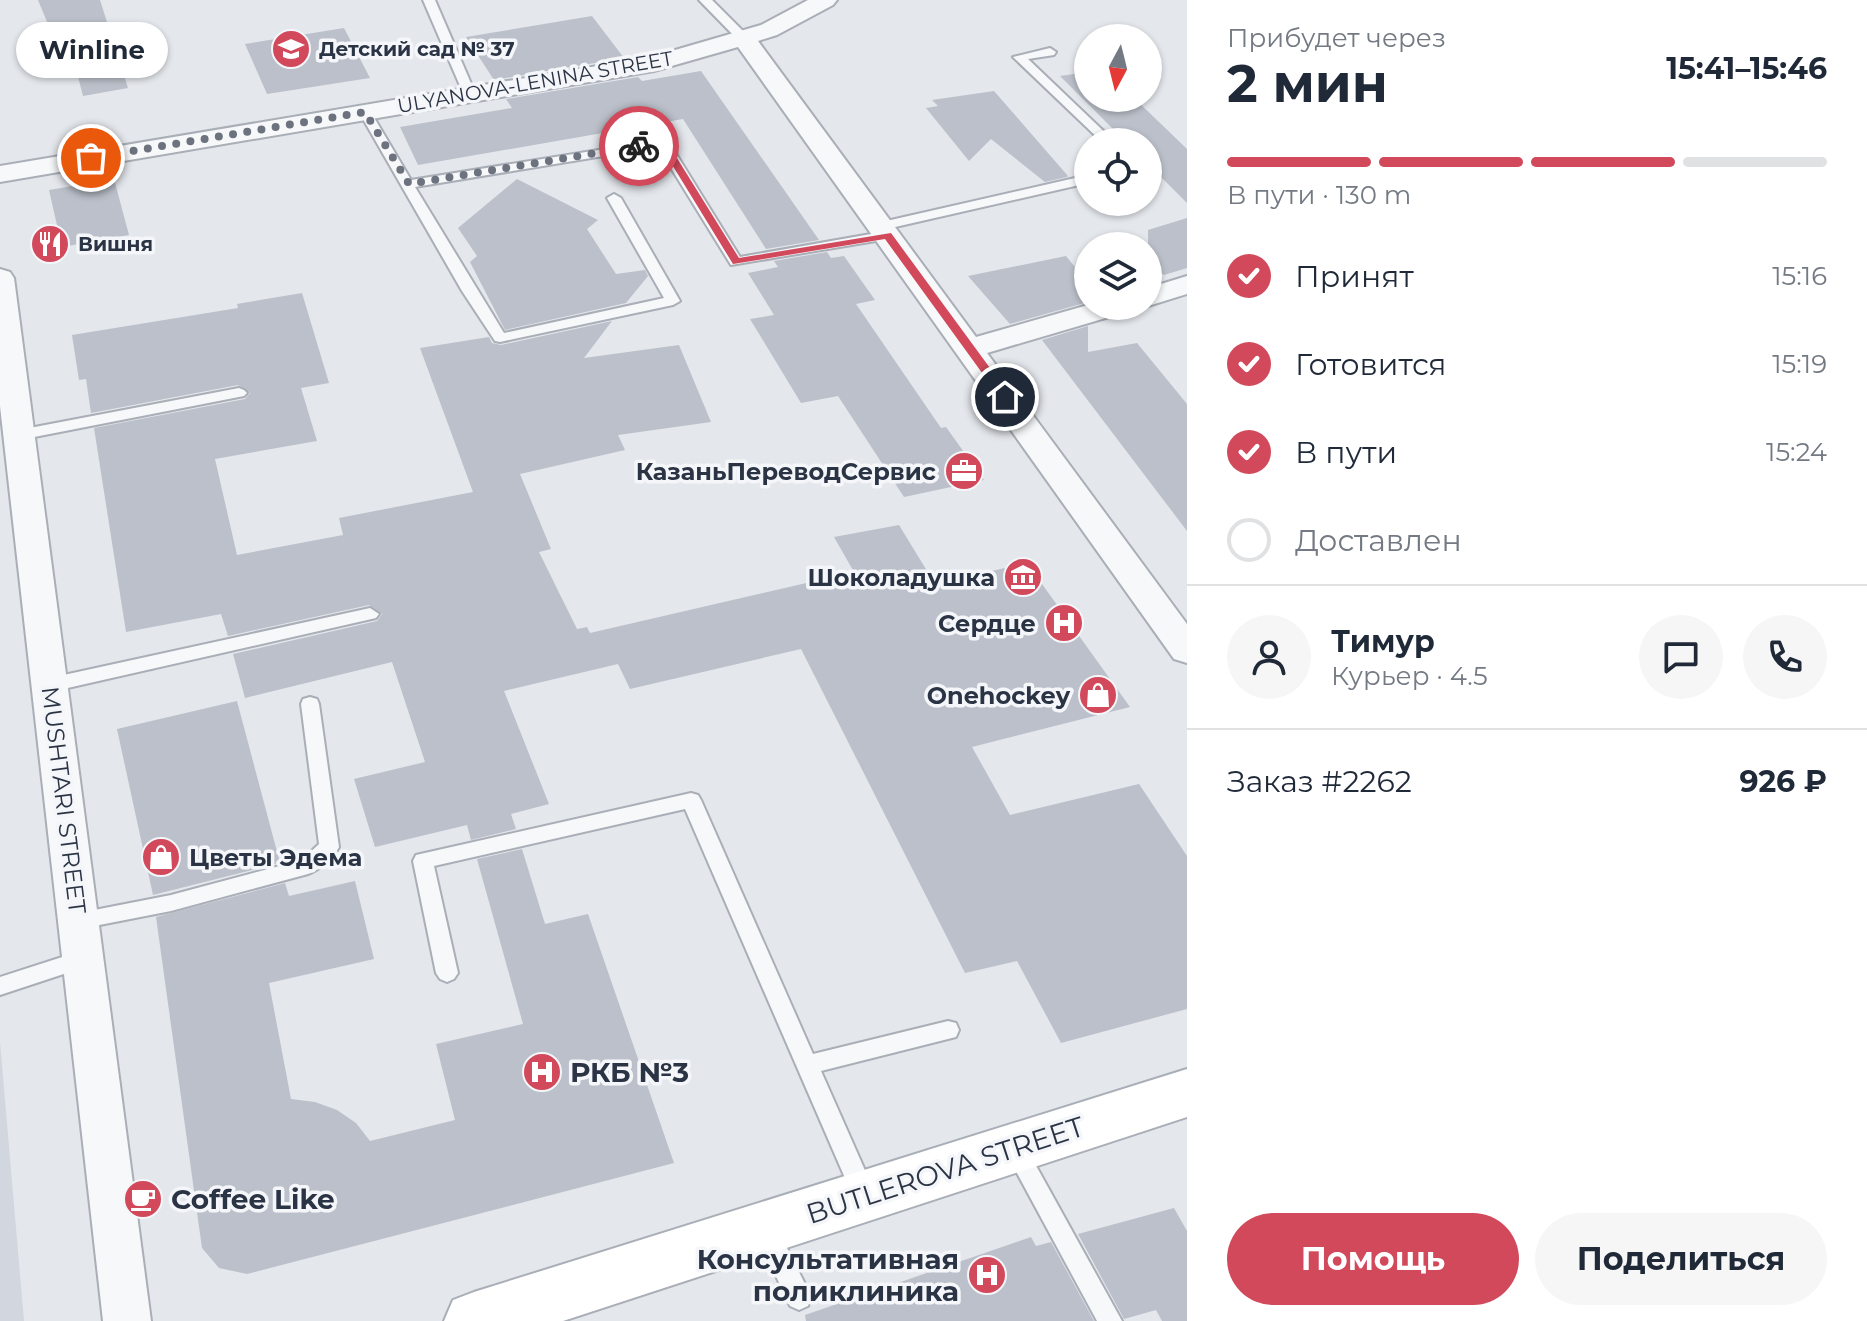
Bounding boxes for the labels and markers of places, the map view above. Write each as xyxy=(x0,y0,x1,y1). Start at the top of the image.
callout: Winline xyxy=(15,22,167,78)
school or university icon: Детский сад № 37 xyxy=(270,28,312,70)
place label: Детский сад № 37 xyxy=(319,37,515,61)
pin xyxy=(57,124,125,192)
restaurant icon: Вишня xyxy=(29,223,71,265)
place label: Вишня xyxy=(78,232,153,256)
pin xyxy=(971,363,1039,431)
office icon: КазаньПереводСервис xyxy=(943,450,985,492)
place label: КазаньПереводСервис xyxy=(636,457,936,486)
museum icon: Шоколадушка xyxy=(1002,556,1044,598)
place label: Шоколадушка xyxy=(807,563,995,592)
hospital icon: Сердце xyxy=(1043,602,1085,644)
place label: Сердце xyxy=(938,609,1036,638)
shop icon: Onehockey xyxy=(1077,674,1119,716)
place label: Onehockey xyxy=(927,681,1071,710)
shop icon: Цветы Эдема xyxy=(140,836,182,878)
place label: Цветы Эдема xyxy=(189,843,362,872)
hospital icon: РКБ №3 xyxy=(521,1051,563,1093)
place label: РКБ №3 xyxy=(570,1055,689,1089)
cafe icon: Coffee Like xyxy=(122,1178,164,1220)
place label: Coffee Like xyxy=(171,1182,335,1216)
place label: Консультативная поликлиника xyxy=(697,1242,959,1308)
hospital icon: Консультативная поликлиника xyxy=(966,1254,1008,1296)

